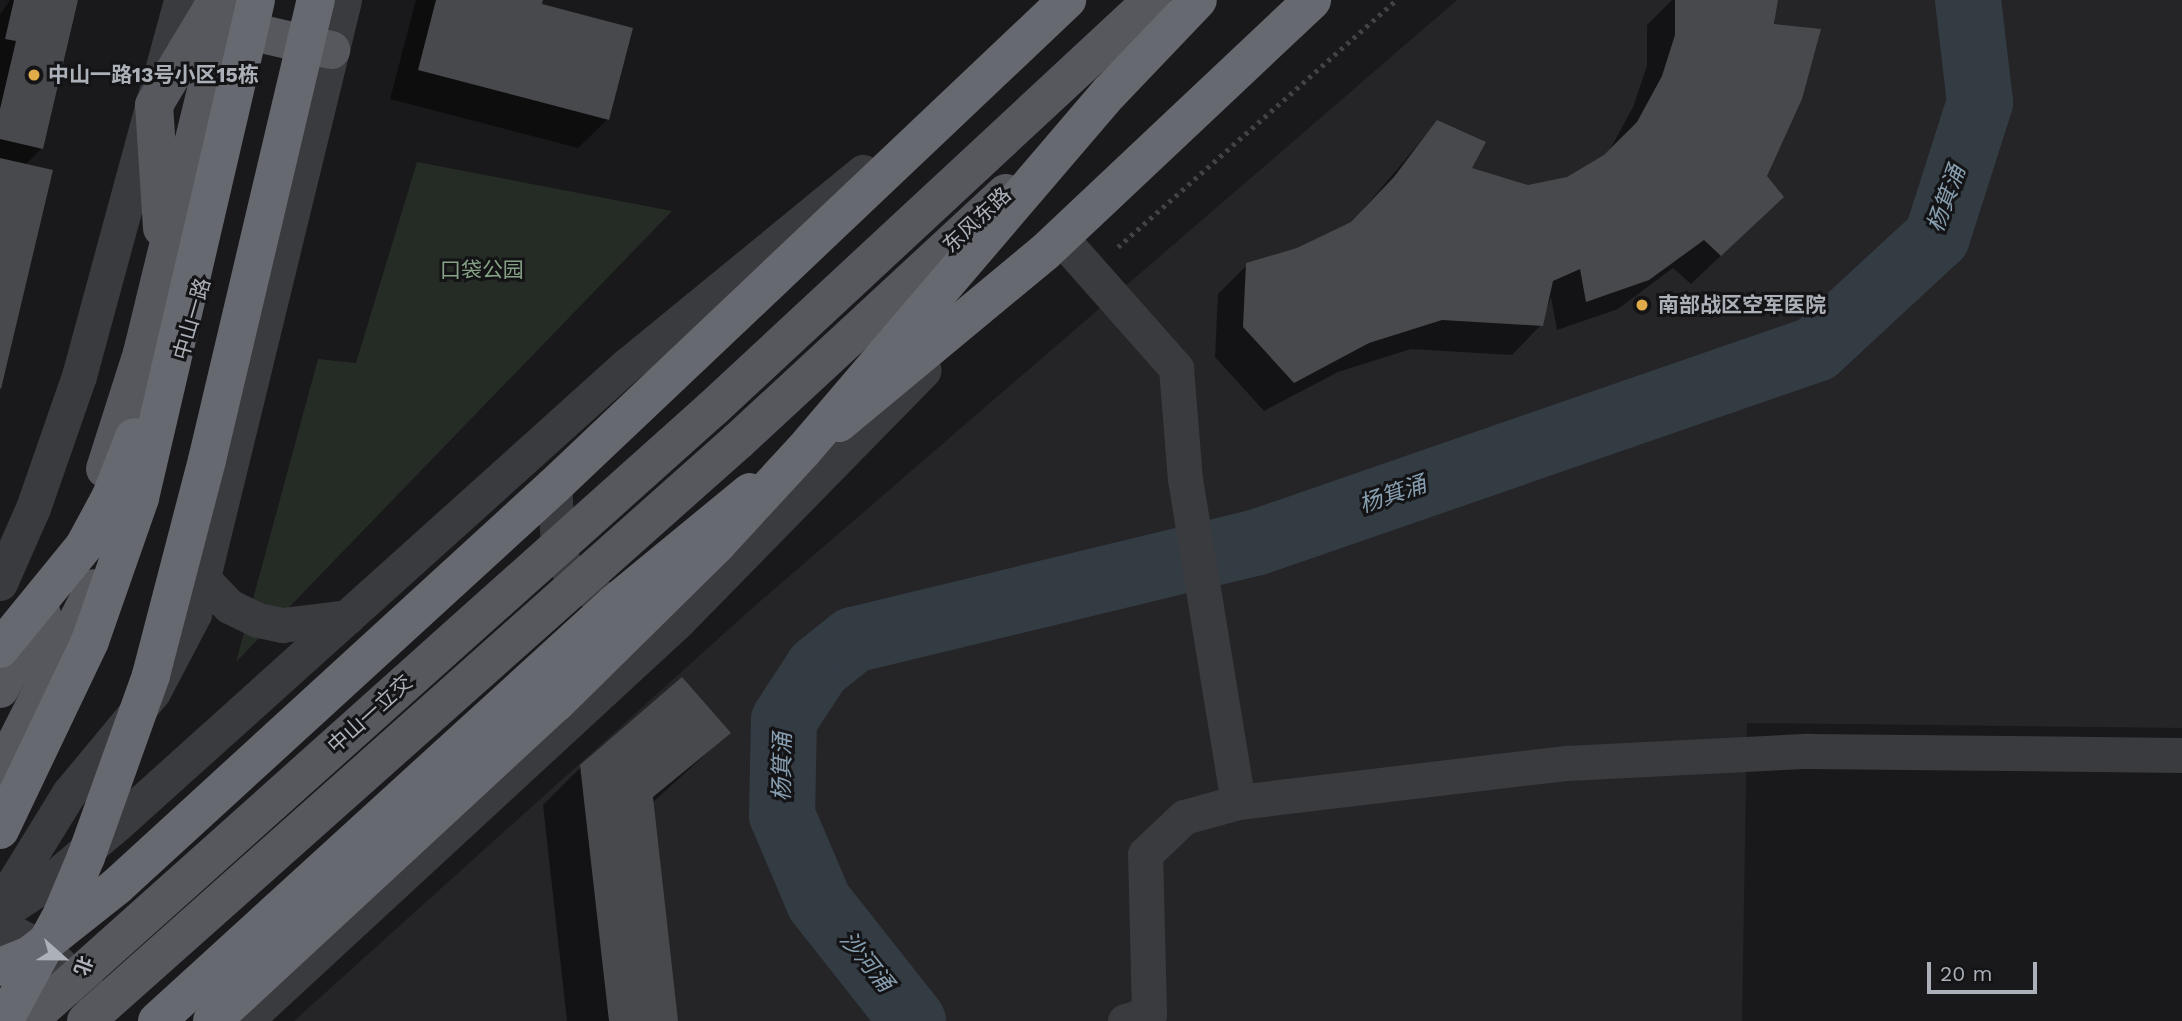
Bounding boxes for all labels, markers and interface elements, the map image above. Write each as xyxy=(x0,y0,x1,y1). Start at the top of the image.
place label: 中山一路13号小区15栋 xyxy=(48,62,259,88)
marker: 中山一路13号小区15栋 xyxy=(26,67,42,83)
water label: 杨箕涌 xyxy=(1922,162,1972,236)
street label: 东风东路 xyxy=(938,182,1016,258)
park label: 口袋公园 xyxy=(440,257,524,283)
street label: 中山一路 xyxy=(168,275,216,363)
place label: 南部战区空军医院 xyxy=(1658,292,1826,318)
marker: 南部战区空军医院 xyxy=(1632,295,1652,315)
water label: 杨箕涌 xyxy=(1356,471,1430,519)
street label: 中山一立交 xyxy=(323,670,417,758)
water label: 杨箕涌 xyxy=(769,732,797,802)
north arrow xyxy=(28,923,98,993)
water label: 沙河涌 xyxy=(834,927,898,997)
scale bar xyxy=(1930,948,2040,992)
text: 北 xyxy=(69,953,97,979)
text: 20 m xyxy=(1940,961,1992,986)

